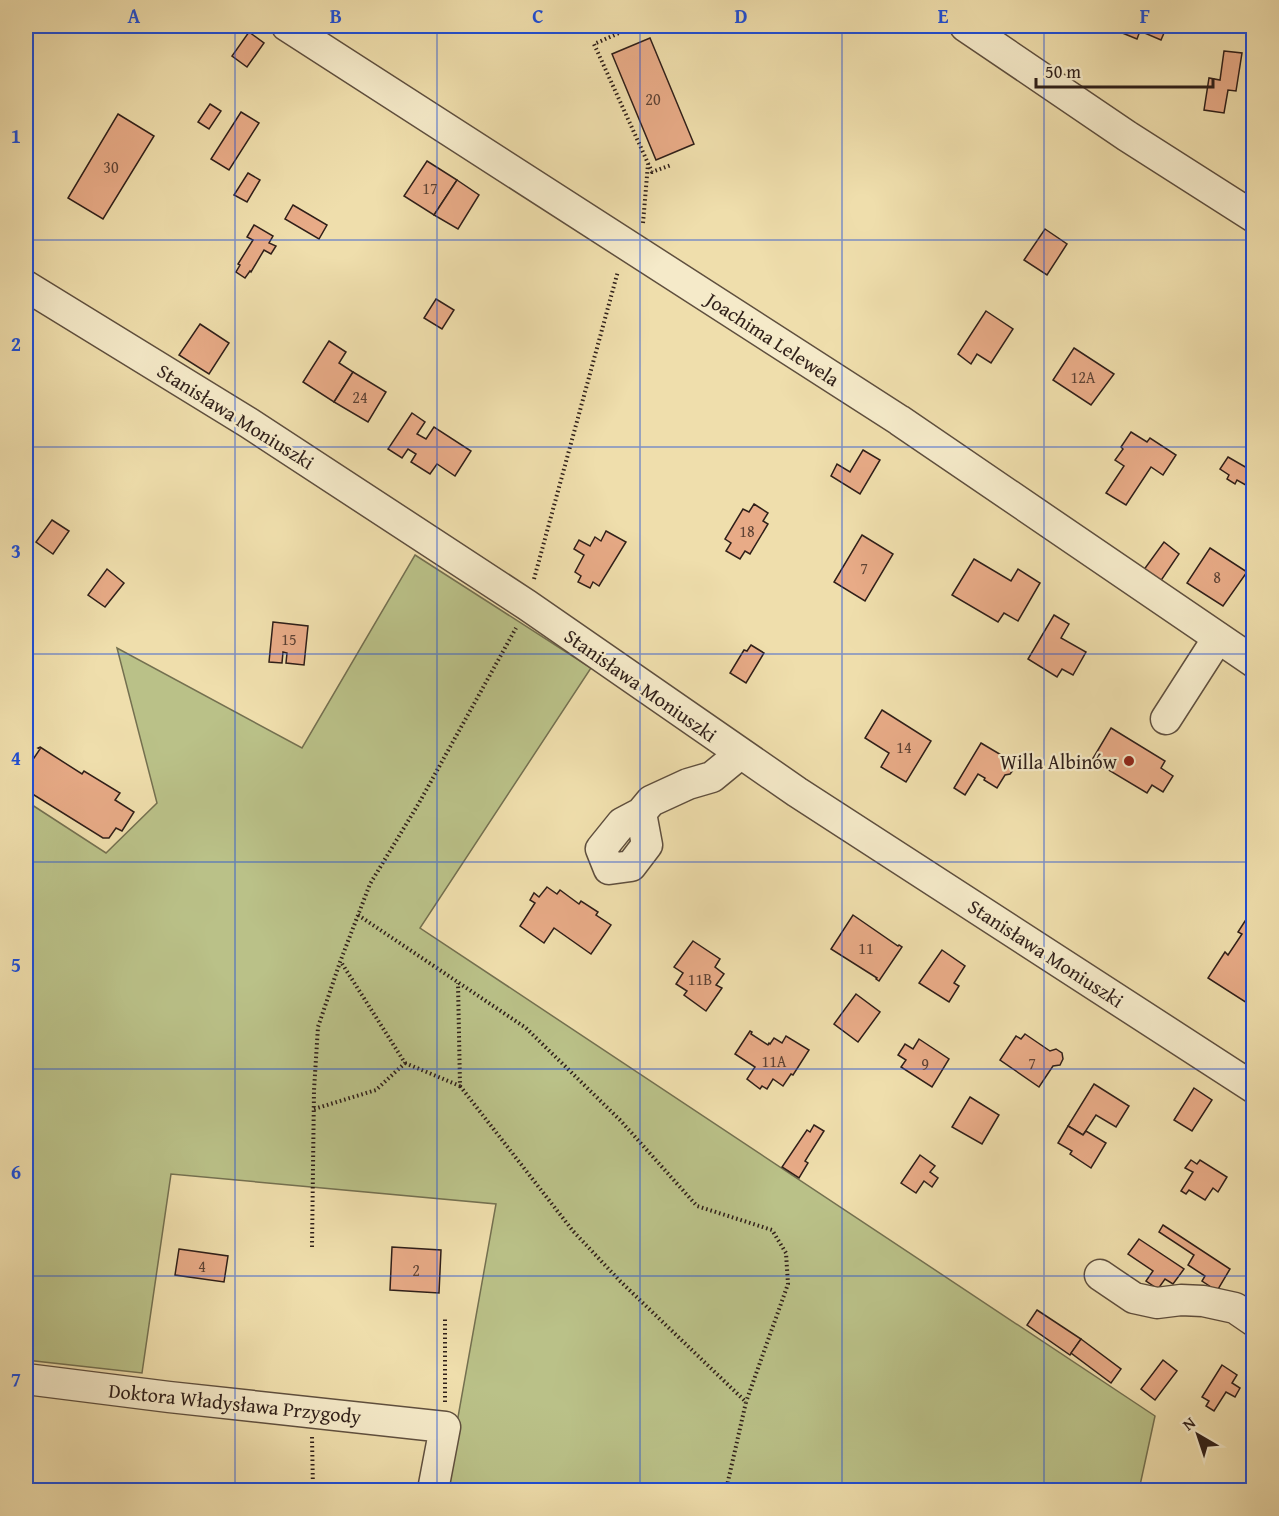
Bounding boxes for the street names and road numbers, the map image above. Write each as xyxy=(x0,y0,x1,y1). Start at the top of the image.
street label: Joachima Lelewela xyxy=(698,283,846,393)
street label: Stanisława Moniuszki xyxy=(152,356,321,476)
street label: Stanisława Moniuszki xyxy=(559,621,724,749)
street label: Stanisława Moniuszki xyxy=(962,892,1130,1015)
street label: Doktora Władysława Przygody xyxy=(107,1375,363,1431)

